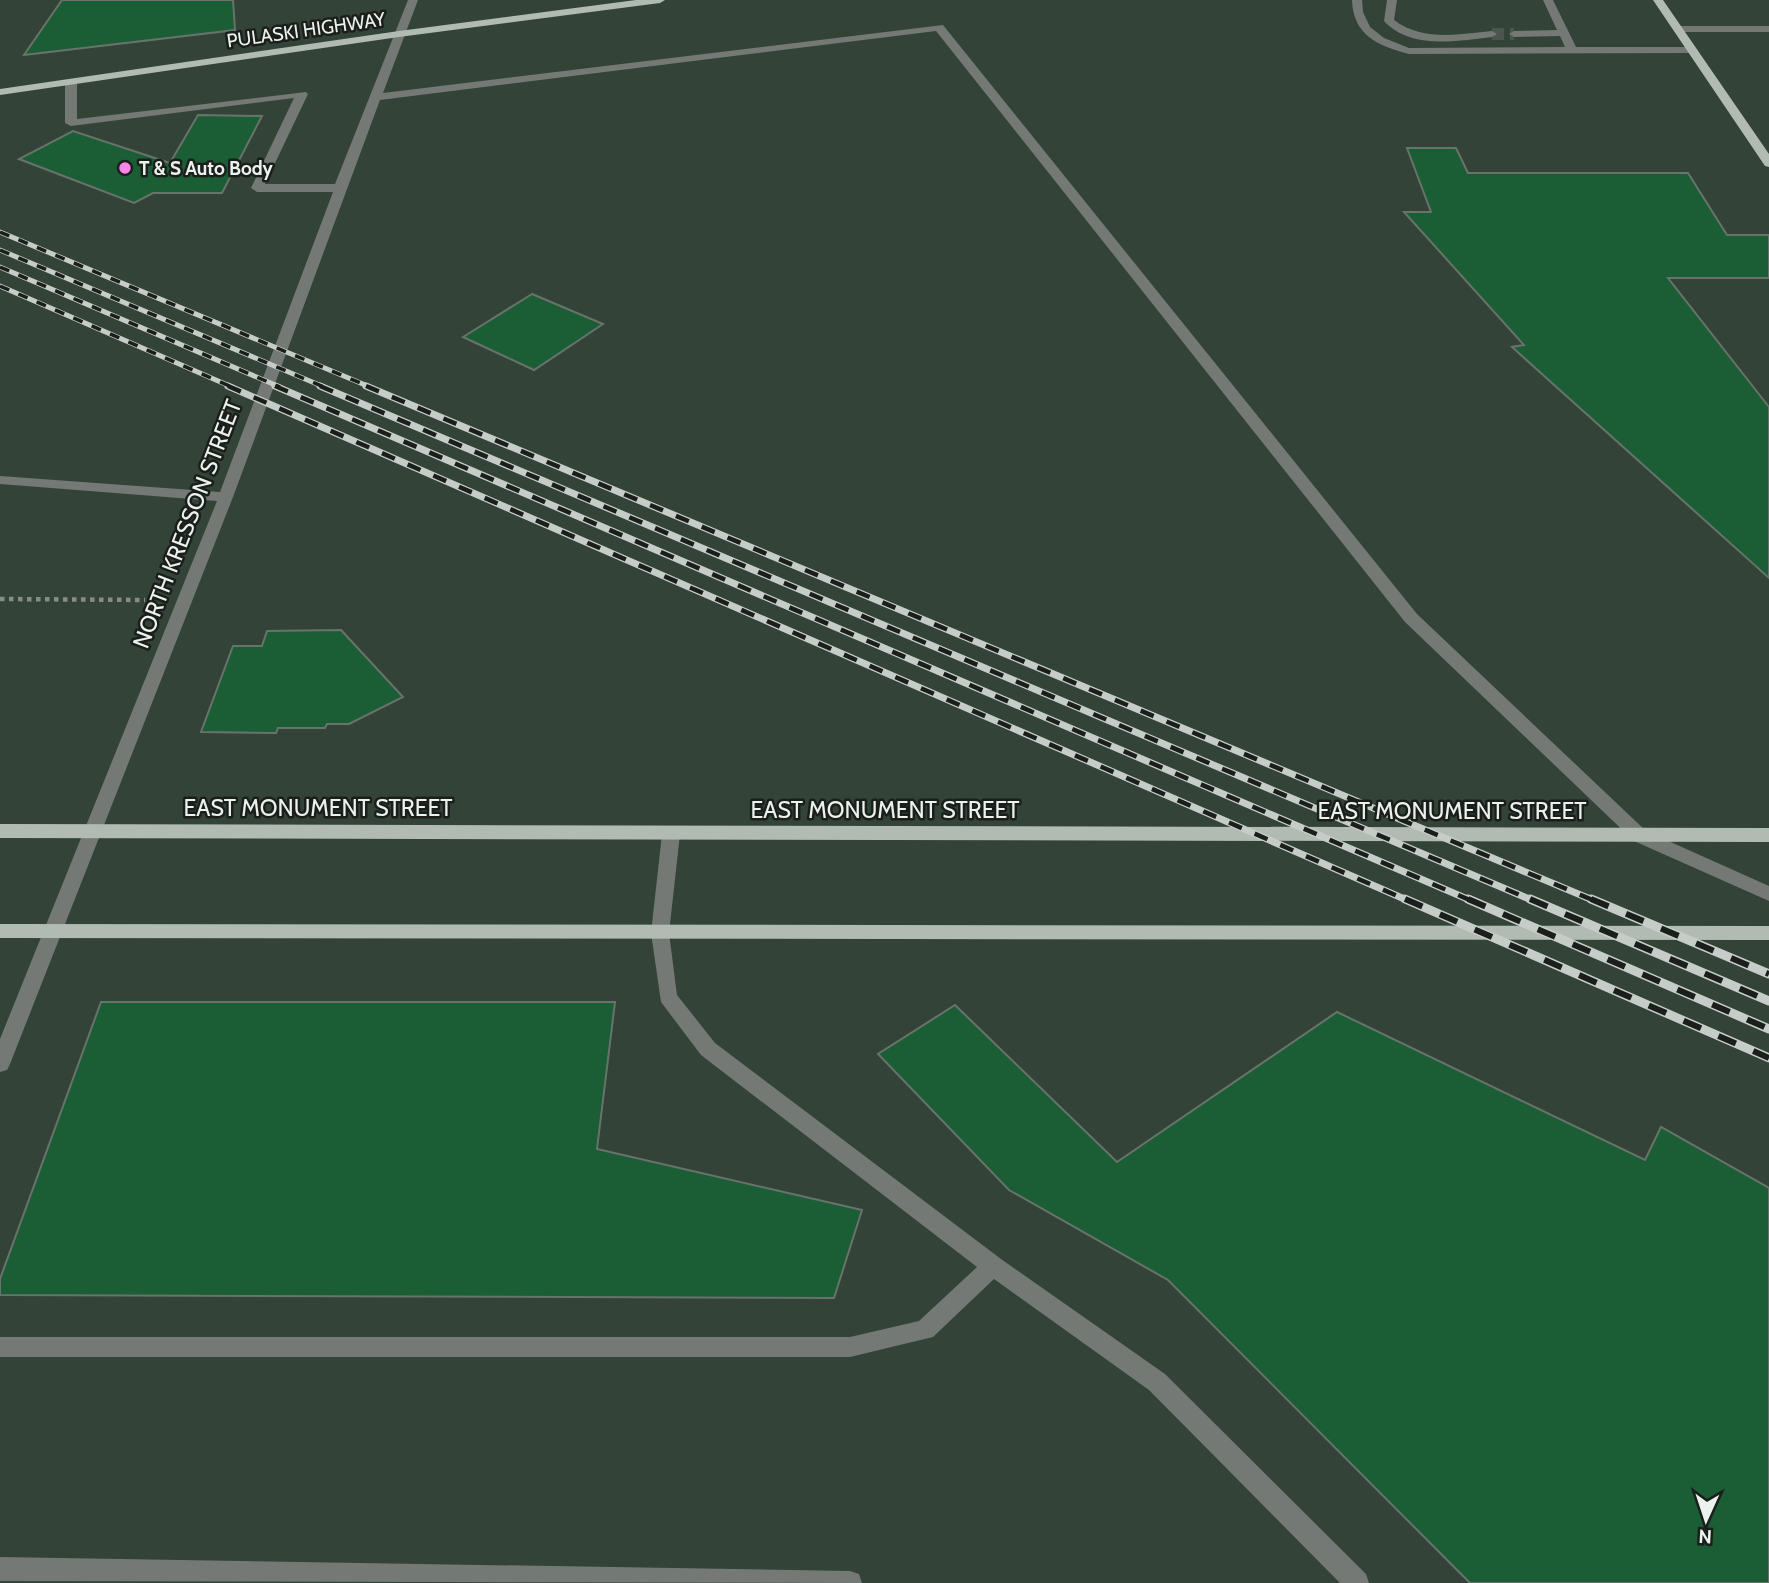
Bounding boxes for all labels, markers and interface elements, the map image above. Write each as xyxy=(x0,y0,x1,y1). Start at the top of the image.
street label: PULASKI HIGHWAY xyxy=(225,7,387,53)
place label: T & S Auto Body xyxy=(139,157,274,180)
marker: T & S Auto Body xyxy=(117,160,133,176)
street label: NORTH KRESSON STREET xyxy=(127,396,247,652)
street label: EAST MONUMENT STREET xyxy=(184,794,452,822)
street label: EAST MONUMENT STREET xyxy=(751,796,1019,824)
street label: EAST MONUMENT STREET xyxy=(1318,797,1586,825)
north arrow xyxy=(1671,1485,1741,1555)
text: N xyxy=(1698,1525,1712,1548)

